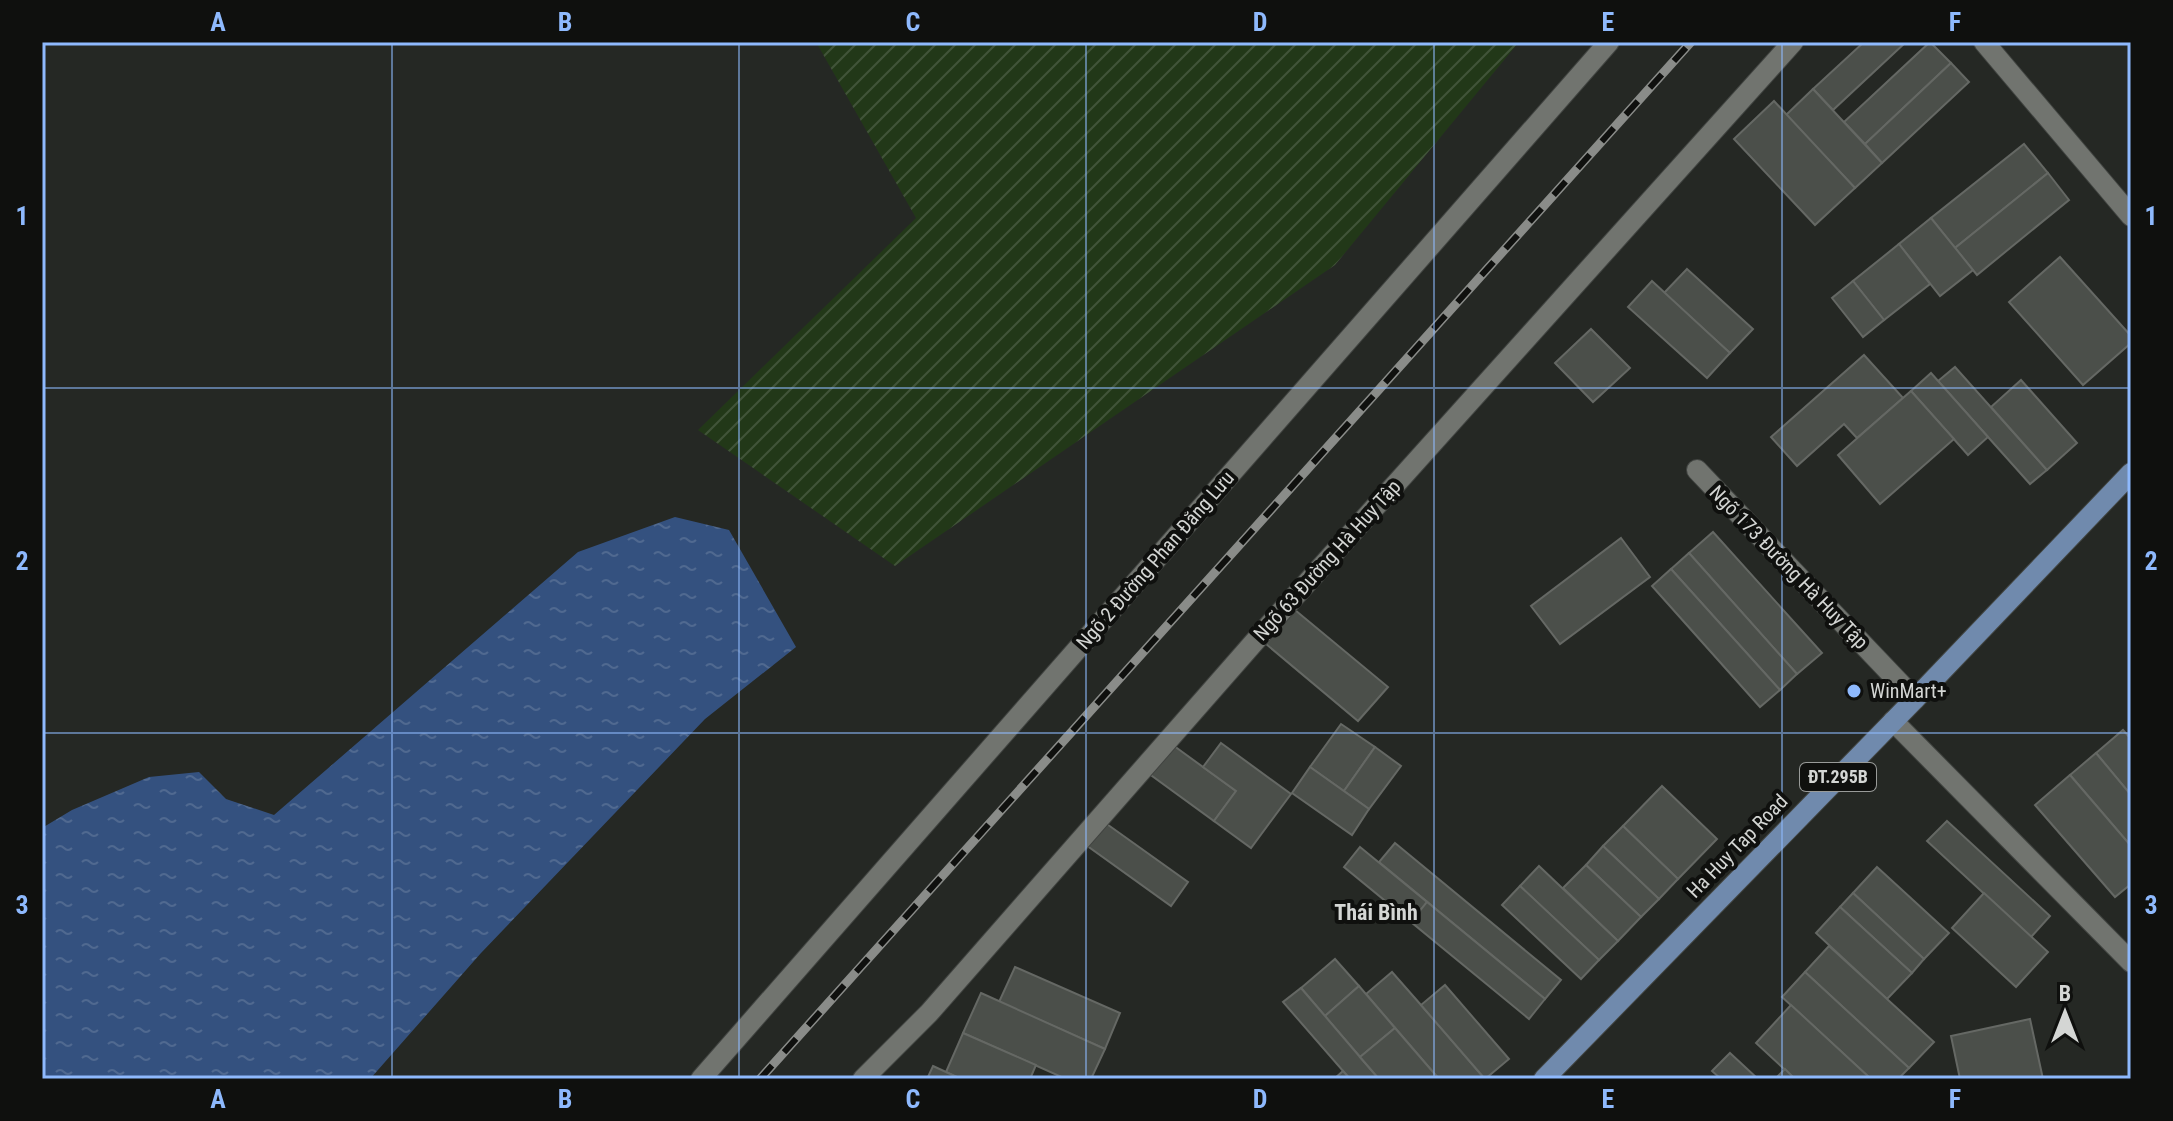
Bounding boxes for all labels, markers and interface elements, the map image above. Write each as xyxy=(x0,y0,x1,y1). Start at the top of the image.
text: A xyxy=(210,7,226,37)
text: B xyxy=(558,7,572,37)
text: C xyxy=(906,7,921,37)
text: D xyxy=(1253,7,1267,37)
text: E xyxy=(1602,7,1615,37)
text: F xyxy=(1949,7,1961,37)
text: 1 xyxy=(15,201,29,231)
text: 1 xyxy=(2144,201,2158,231)
street label: Ngõ 2 Đường Phan Đăng Lưu xyxy=(1071,466,1239,654)
street label: Ngõ 63 Đường Hà Huy Tập xyxy=(1248,475,1406,645)
street label: Ngõ 173 Đường Hà Huy Tập xyxy=(1705,480,1873,654)
text: 2 xyxy=(15,546,29,576)
text: 2 xyxy=(2144,546,2158,576)
place label: WinMart+ xyxy=(1870,679,1947,703)
marker: WinMart+ xyxy=(1845,682,1863,700)
road number: ĐT.295B xyxy=(1800,763,1876,791)
street label: Ha Huy Tap Road xyxy=(1682,789,1792,903)
text: 3 xyxy=(15,890,29,920)
text: 3 xyxy=(2144,890,2158,920)
district label: Thái Bình xyxy=(1334,900,1418,925)
north arrow xyxy=(2025,973,2105,1053)
text: B xyxy=(2059,981,2071,1006)
text: A xyxy=(210,1084,226,1114)
text: B xyxy=(558,1084,572,1114)
text: C xyxy=(906,1084,921,1114)
text: D xyxy=(1253,1084,1267,1114)
text: E xyxy=(1602,1084,1615,1114)
text: F xyxy=(1949,1084,1961,1114)

